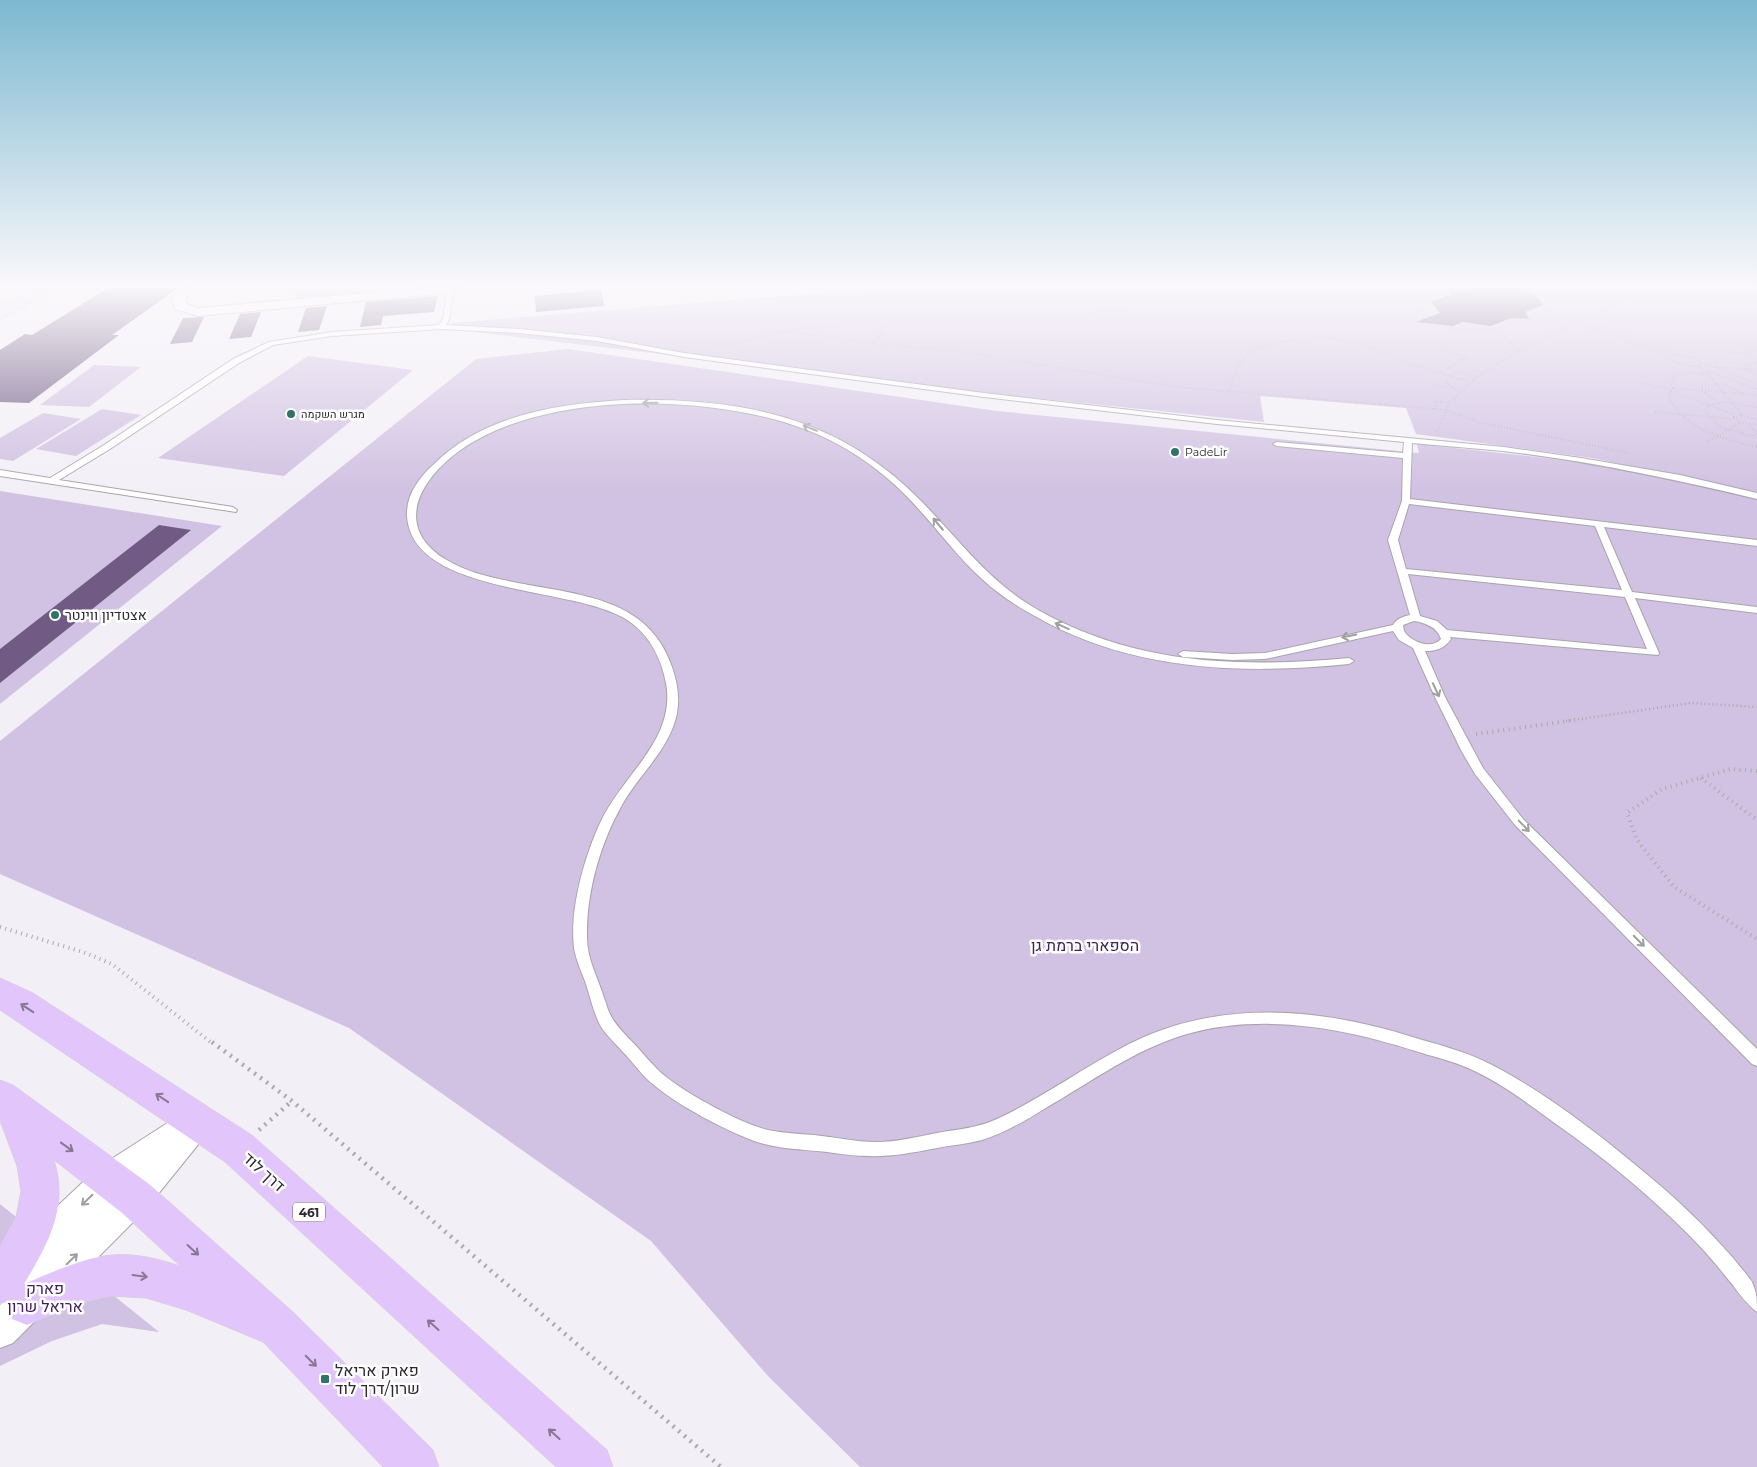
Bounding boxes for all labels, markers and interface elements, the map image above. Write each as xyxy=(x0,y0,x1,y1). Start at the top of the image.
one-way arrow xyxy=(642,398,658,408)
place label: מגרש השקמה xyxy=(301,407,365,421)
marker: מגרש השקמה xyxy=(285,408,297,420)
one-way arrow xyxy=(802,422,817,431)
place label: PadeLir xyxy=(1185,445,1227,459)
marker: PadeLir xyxy=(1169,446,1181,458)
one-way arrow xyxy=(932,517,943,530)
place label: אצטדיון ווינטר xyxy=(65,606,147,624)
marker: אצטדיון ווינטר xyxy=(49,609,61,621)
one-way arrow xyxy=(1055,621,1070,631)
one-way arrow xyxy=(1342,632,1358,641)
one-way arrow xyxy=(1432,682,1442,697)
one-way arrow xyxy=(1518,820,1530,833)
one-way arrow xyxy=(1633,935,1645,947)
park label: הספארי ברמת גן xyxy=(1031,936,1139,955)
one-way arrow xyxy=(20,1002,34,1012)
one-way arrow xyxy=(155,1092,169,1103)
one-way arrow xyxy=(60,1141,73,1152)
street label: דרך לוד xyxy=(239,1148,289,1196)
one-way arrow xyxy=(81,1194,93,1206)
road number: 461 xyxy=(293,1202,325,1222)
one-way arrow xyxy=(186,1244,199,1256)
one-way arrow xyxy=(66,1253,79,1265)
one-way arrow xyxy=(132,1271,148,1281)
park label: פארק אריאל שרון xyxy=(7,1279,83,1316)
one-way arrow xyxy=(427,1319,440,1331)
one-way arrow xyxy=(305,1355,317,1367)
place label: פארק אריאל שרון/דרך לוד xyxy=(335,1361,420,1398)
marker: פארק אריאל שרון/דרך לוד xyxy=(319,1373,331,1385)
one-way arrow xyxy=(548,1428,561,1440)

